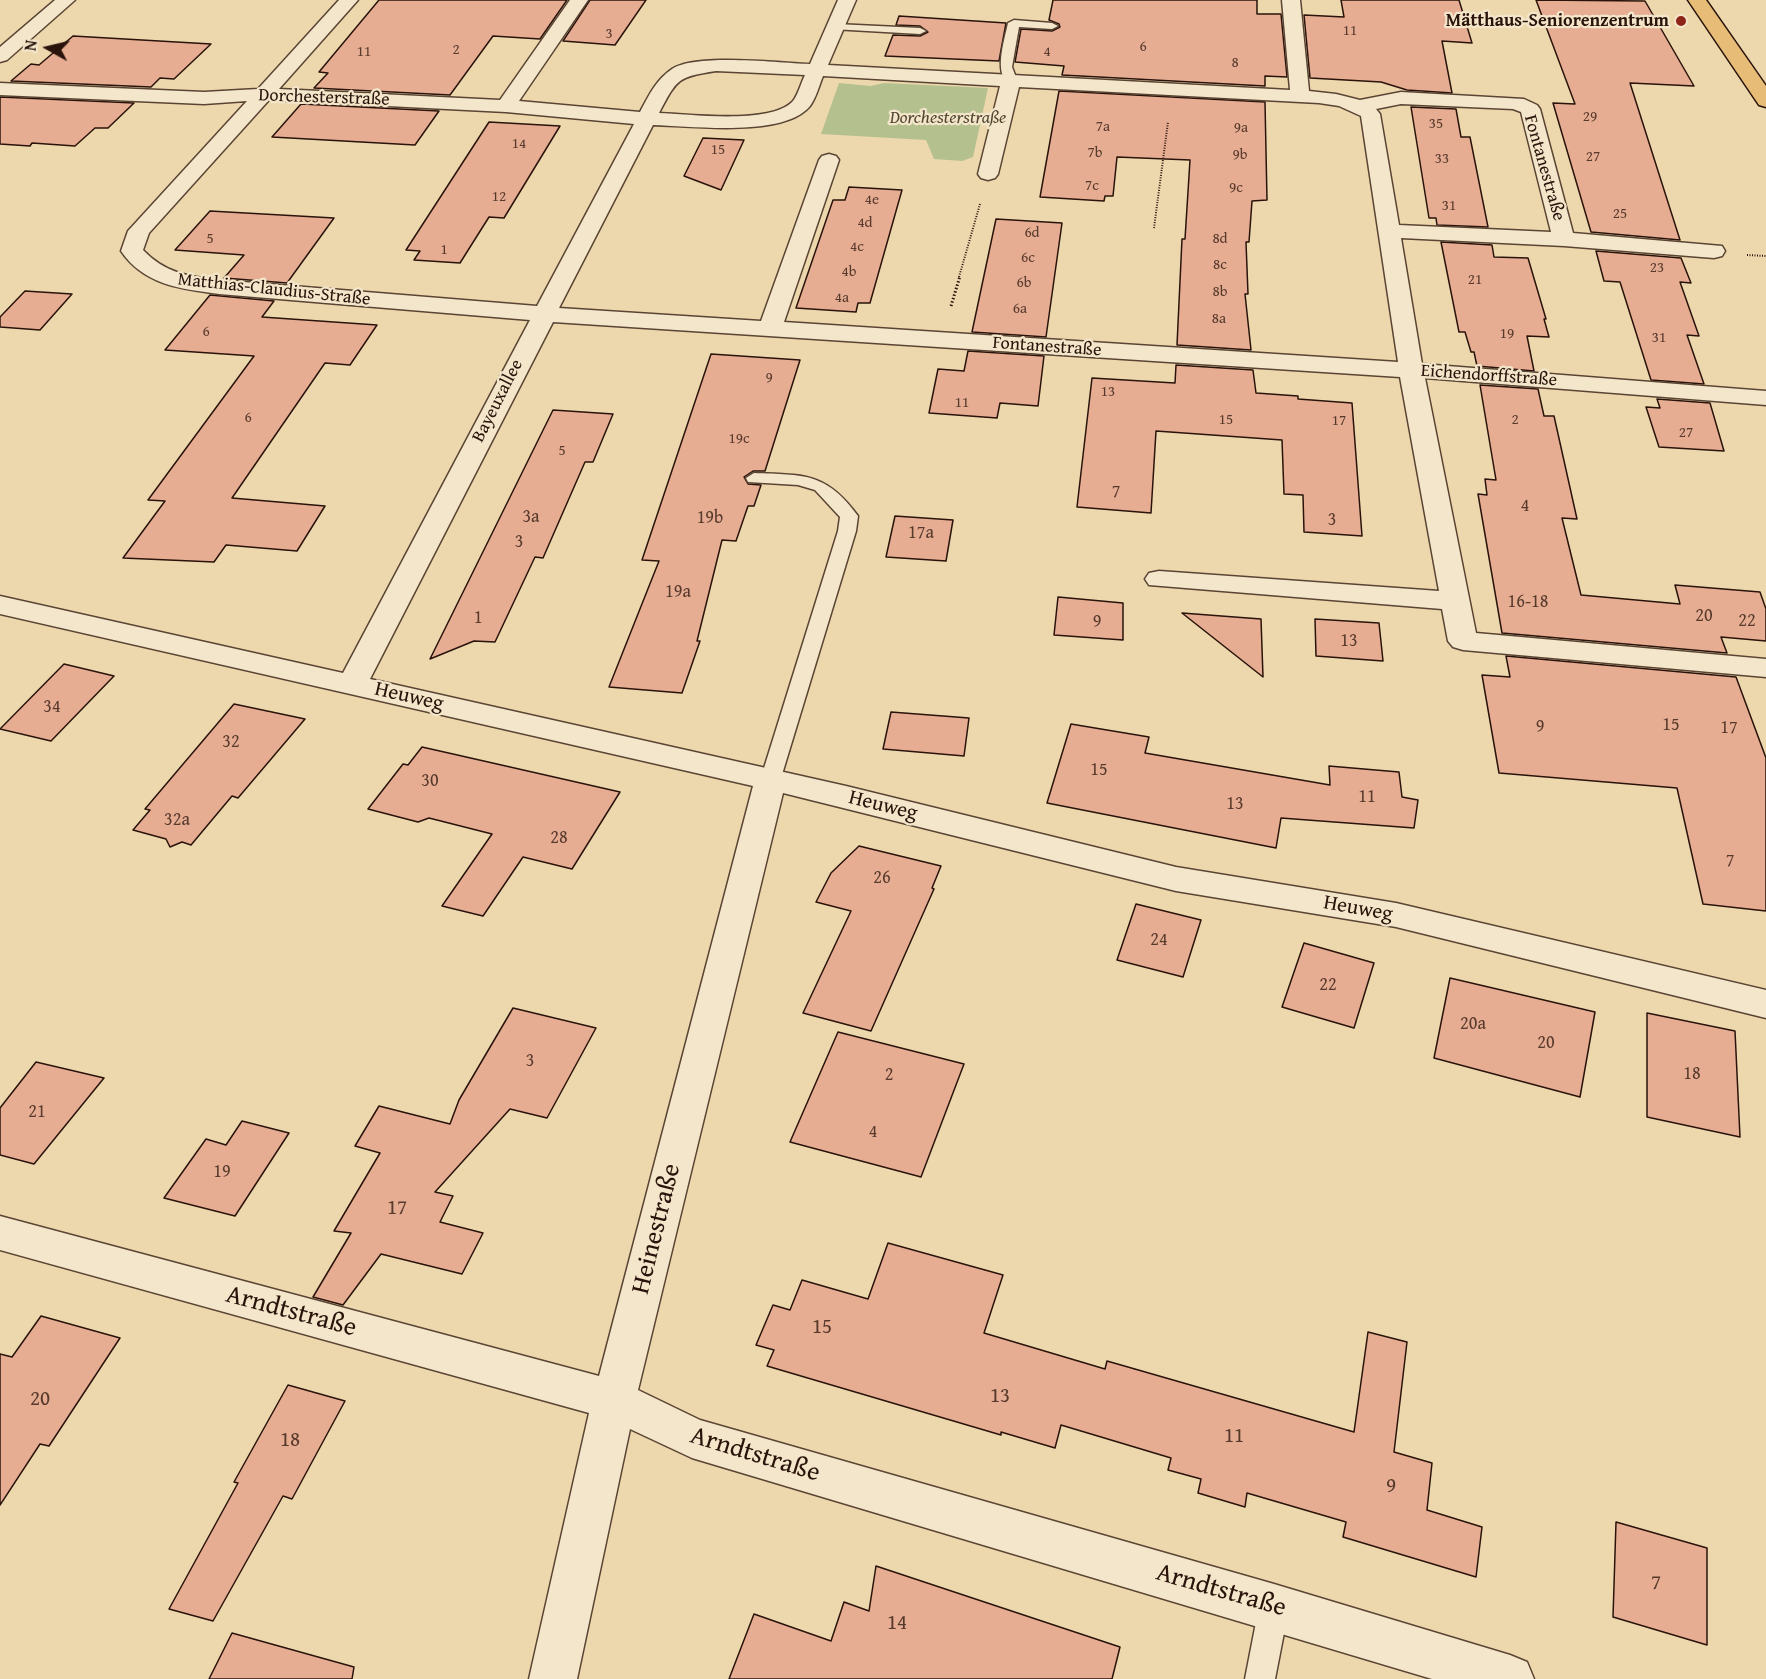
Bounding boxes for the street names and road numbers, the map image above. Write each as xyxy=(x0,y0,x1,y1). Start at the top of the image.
street label: Dorchesterstraße xyxy=(258,85,390,111)
street label: Fontanestraße xyxy=(1519,113,1569,223)
street label: Matthias-Claudius-Straße xyxy=(177,269,371,311)
street label: Fontanestraße xyxy=(992,332,1102,362)
street label: Bayeuxallee xyxy=(468,356,528,446)
street label: Eichendorffstraße xyxy=(1420,360,1558,392)
street label: Heuweg xyxy=(372,677,446,717)
street label: Heuweg xyxy=(846,785,920,827)
street label: Heuweg xyxy=(1321,891,1395,927)
street label: Heinestraße xyxy=(626,1161,688,1297)
street label: Arndtstraße xyxy=(222,1280,360,1344)
street label: Arndtstraße xyxy=(686,1421,824,1489)
street label: Arndtstraße xyxy=(1152,1558,1290,1624)

